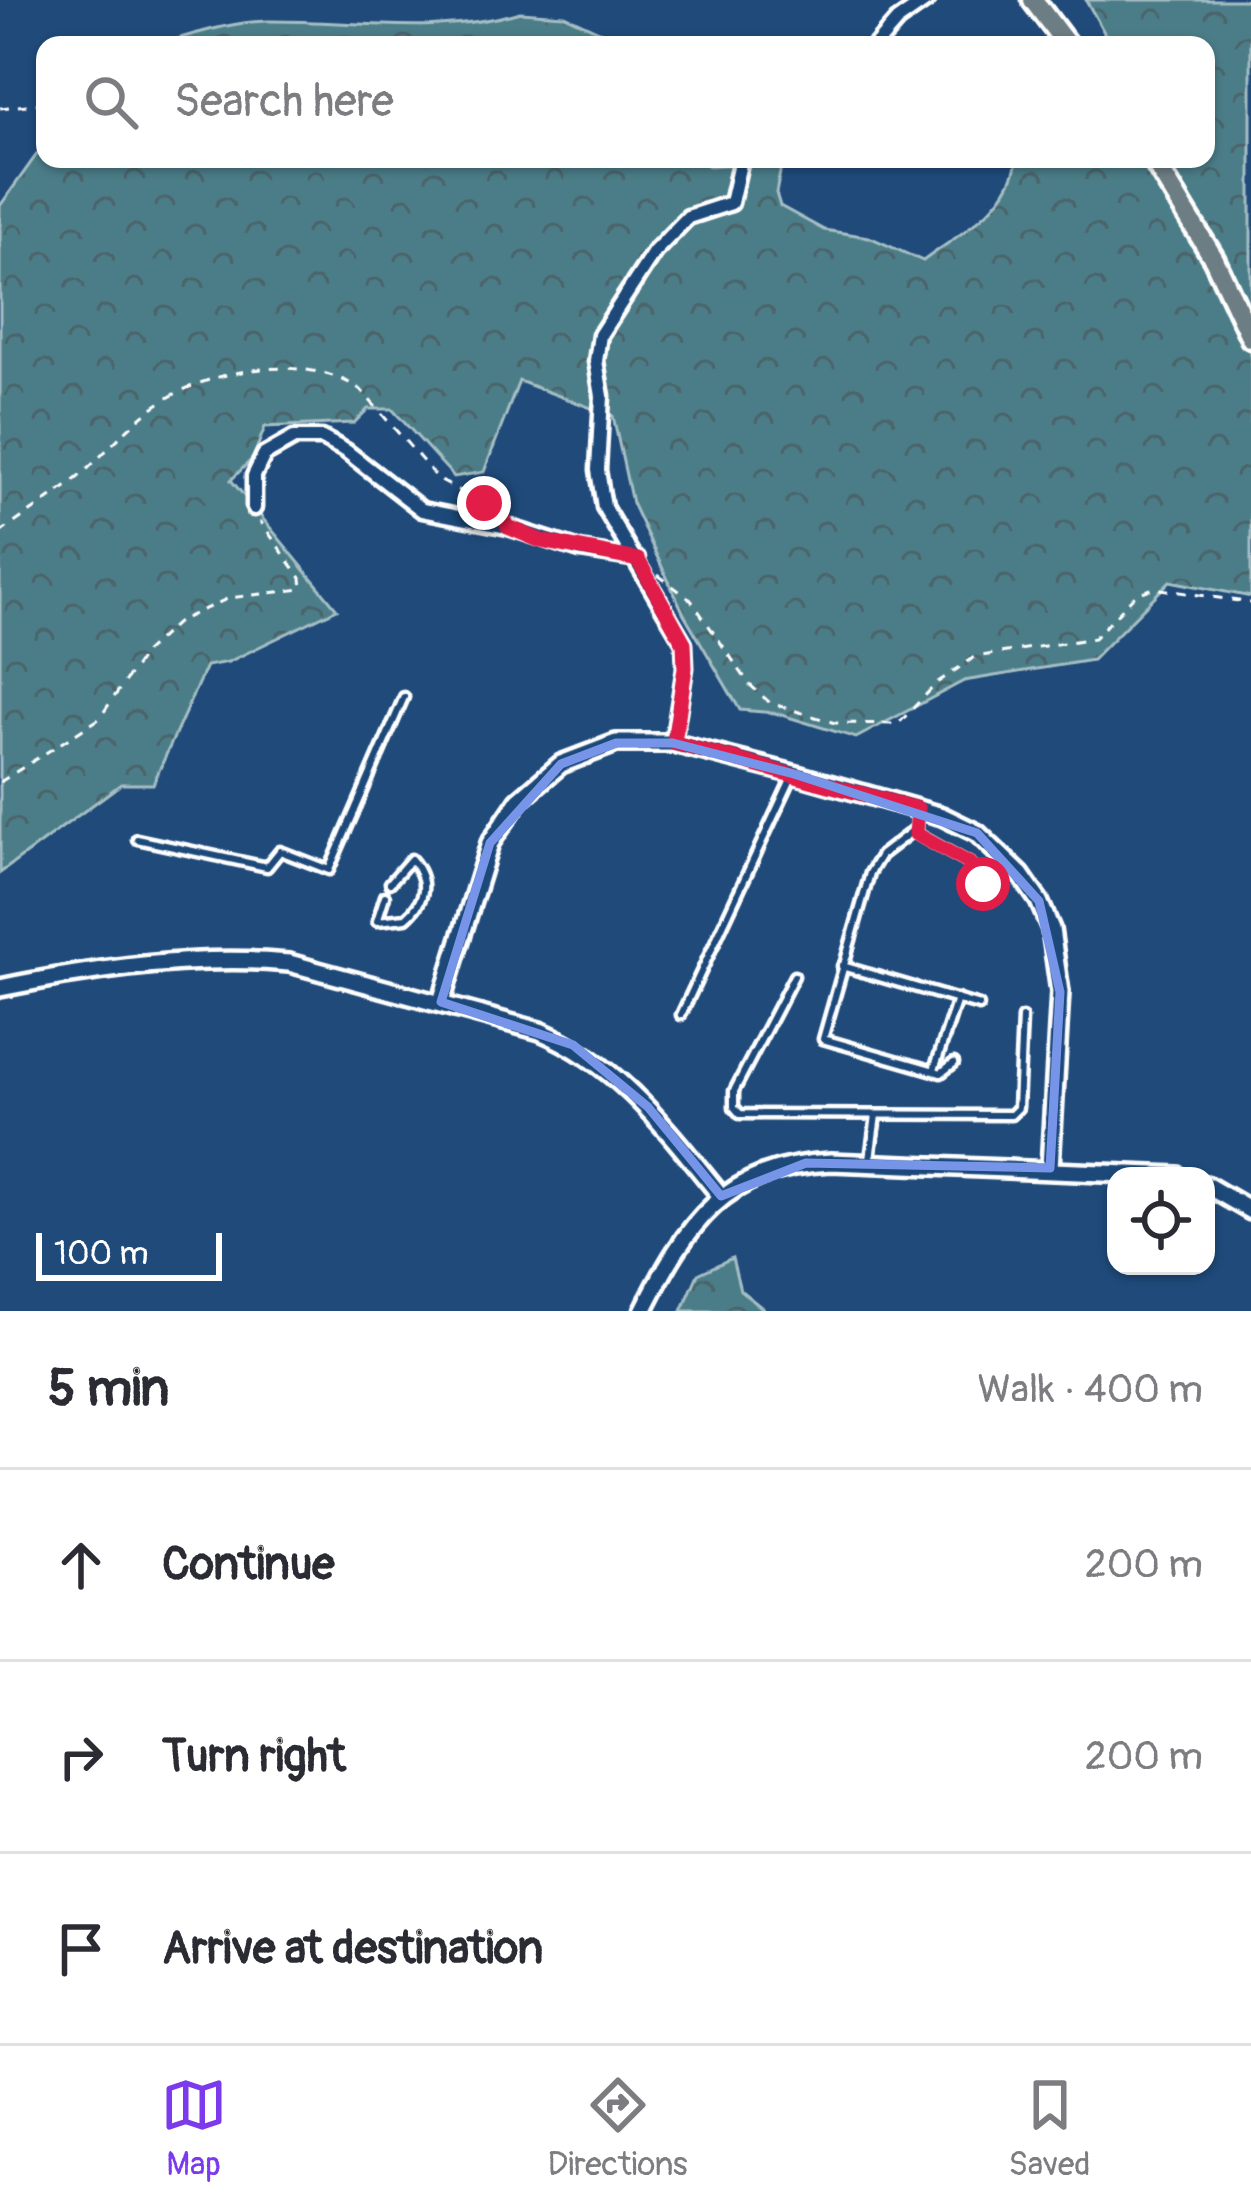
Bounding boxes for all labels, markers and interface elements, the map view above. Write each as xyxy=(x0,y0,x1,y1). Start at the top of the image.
search box xyxy=(36,36,1215,168)
icon: search xyxy=(78,69,144,135)
text: Search here xyxy=(174,74,394,130)
route end xyxy=(457,476,511,530)
route start xyxy=(956,857,1010,911)
map controls xyxy=(1107,1167,1215,1275)
button: locate xyxy=(1107,1167,1215,1275)
scale bar xyxy=(36,1227,222,1280)
text: 100 m xyxy=(54,1233,148,1274)
text: 5 min xyxy=(48,1357,169,1421)
text: Walk · 400 m xyxy=(978,1365,1203,1414)
icon: ahead xyxy=(48,1532,114,1598)
text: Continue xyxy=(162,1537,335,1593)
text: 200 m xyxy=(1085,1540,1203,1589)
icon: right xyxy=(48,1724,114,1790)
text: Turn right xyxy=(162,1729,346,1785)
text: 200 m xyxy=(1085,1732,1203,1781)
icon: arrive xyxy=(48,1916,114,1982)
text: Arrive at destination xyxy=(162,1921,543,1977)
tab: Map xyxy=(161,2072,227,2185)
tab: Directions xyxy=(548,2072,688,2185)
tab: Saved xyxy=(1009,2072,1090,2185)

